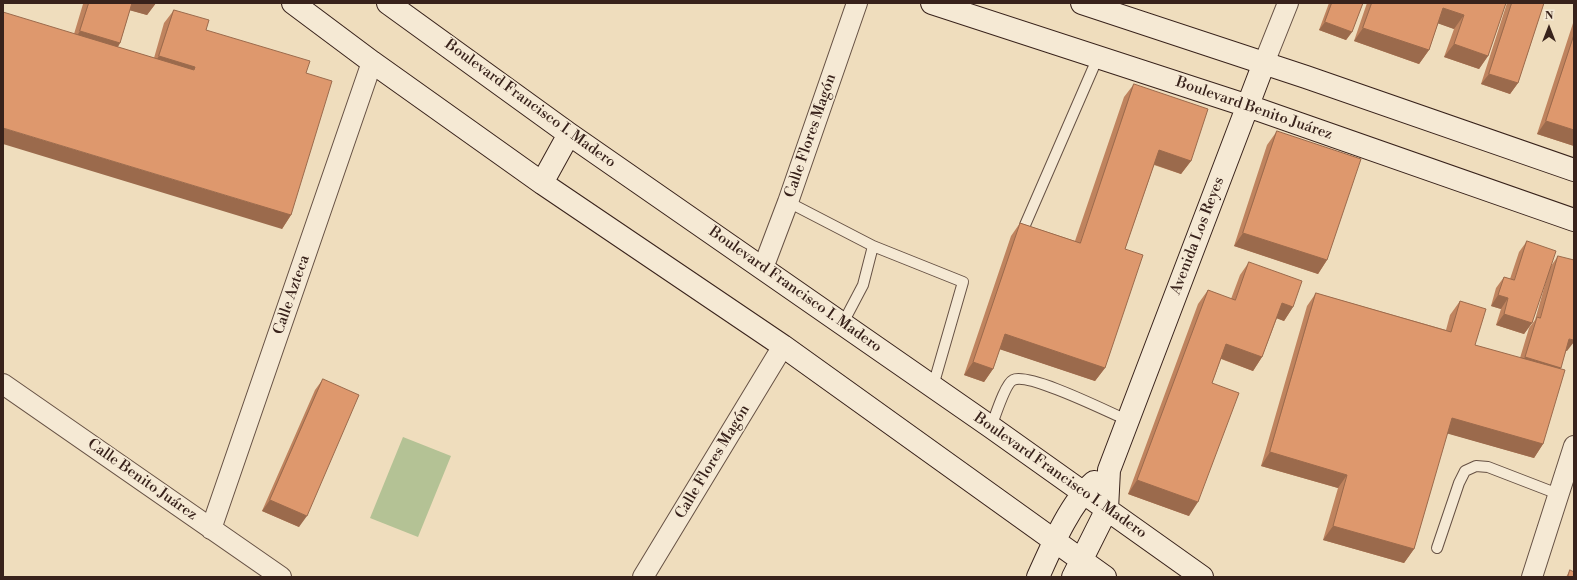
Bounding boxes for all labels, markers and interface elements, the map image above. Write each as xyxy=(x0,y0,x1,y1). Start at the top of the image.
north arrow xyxy=(1529,8,1569,48)
text: N xyxy=(1545,9,1553,23)
street label: Boulevard Francisco I. Madero xyxy=(441,36,619,172)
street label: Calle Flores Magón xyxy=(781,72,841,200)
street label: Boulevard Benito Juárez xyxy=(1173,74,1335,144)
street label: Avenida Los Reyes xyxy=(1167,175,1229,297)
street label: Boulevard Francisco I. Madero xyxy=(705,223,885,357)
street label: Calle Azteca xyxy=(270,253,314,337)
street label: Calle Flores Magón xyxy=(672,402,754,522)
street label: Boulevard Francisco I. Madero xyxy=(970,409,1150,543)
street label: Calle Benito Juárez xyxy=(84,435,200,525)

